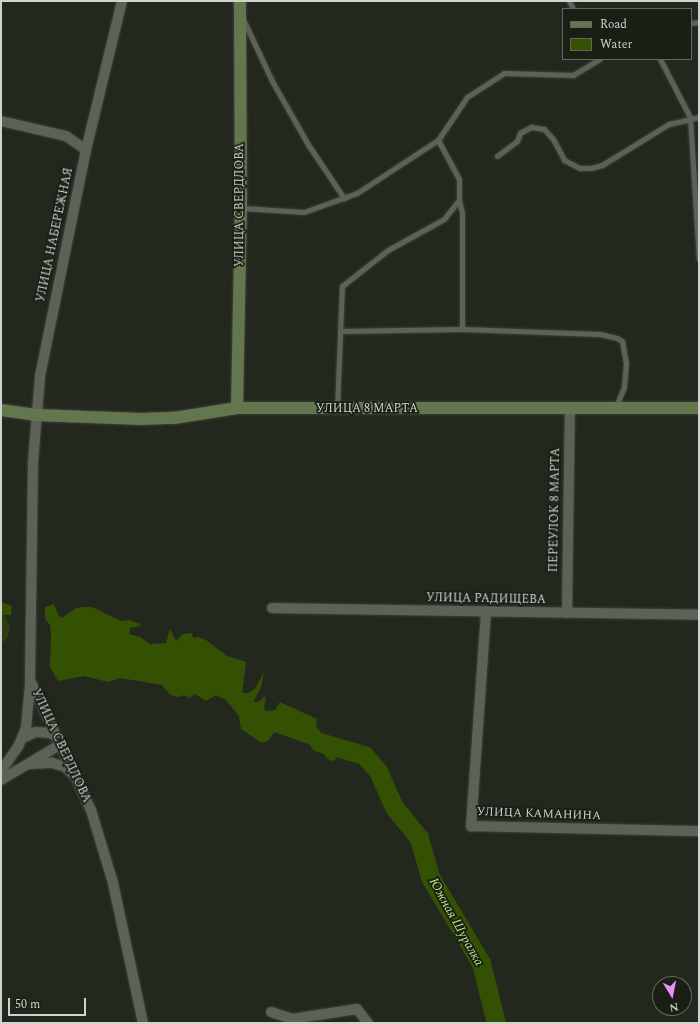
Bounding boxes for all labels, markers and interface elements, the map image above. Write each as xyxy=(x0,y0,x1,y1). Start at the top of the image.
legend xyxy=(562,8,692,60)
text: Road xyxy=(600,15,627,34)
text: Water xyxy=(600,35,632,54)
street label: УЛИЦА СВЕРДЛОВА xyxy=(233,143,247,267)
street label: УЛИЦА НАБЕРЕЖНАЯ xyxy=(34,166,76,304)
street label: УЛИЦА 8 МАРТА xyxy=(316,402,418,416)
street label: ПЕРЕУЛОК 8 МАРТА xyxy=(547,448,563,572)
street label: УЛИЦА РАДИЩЕВА xyxy=(426,591,546,607)
street label: УЛИЦА СВЕРДЛОВА xyxy=(28,687,94,805)
street label: УЛИЦА КАМАНИНА xyxy=(477,805,601,823)
water label: Южная Шуралка xyxy=(425,875,487,969)
north arrow xyxy=(652,976,692,1016)
scale bar xyxy=(10,990,88,1016)
text: 50 m xyxy=(15,995,40,1014)
text: N xyxy=(668,998,680,1016)

